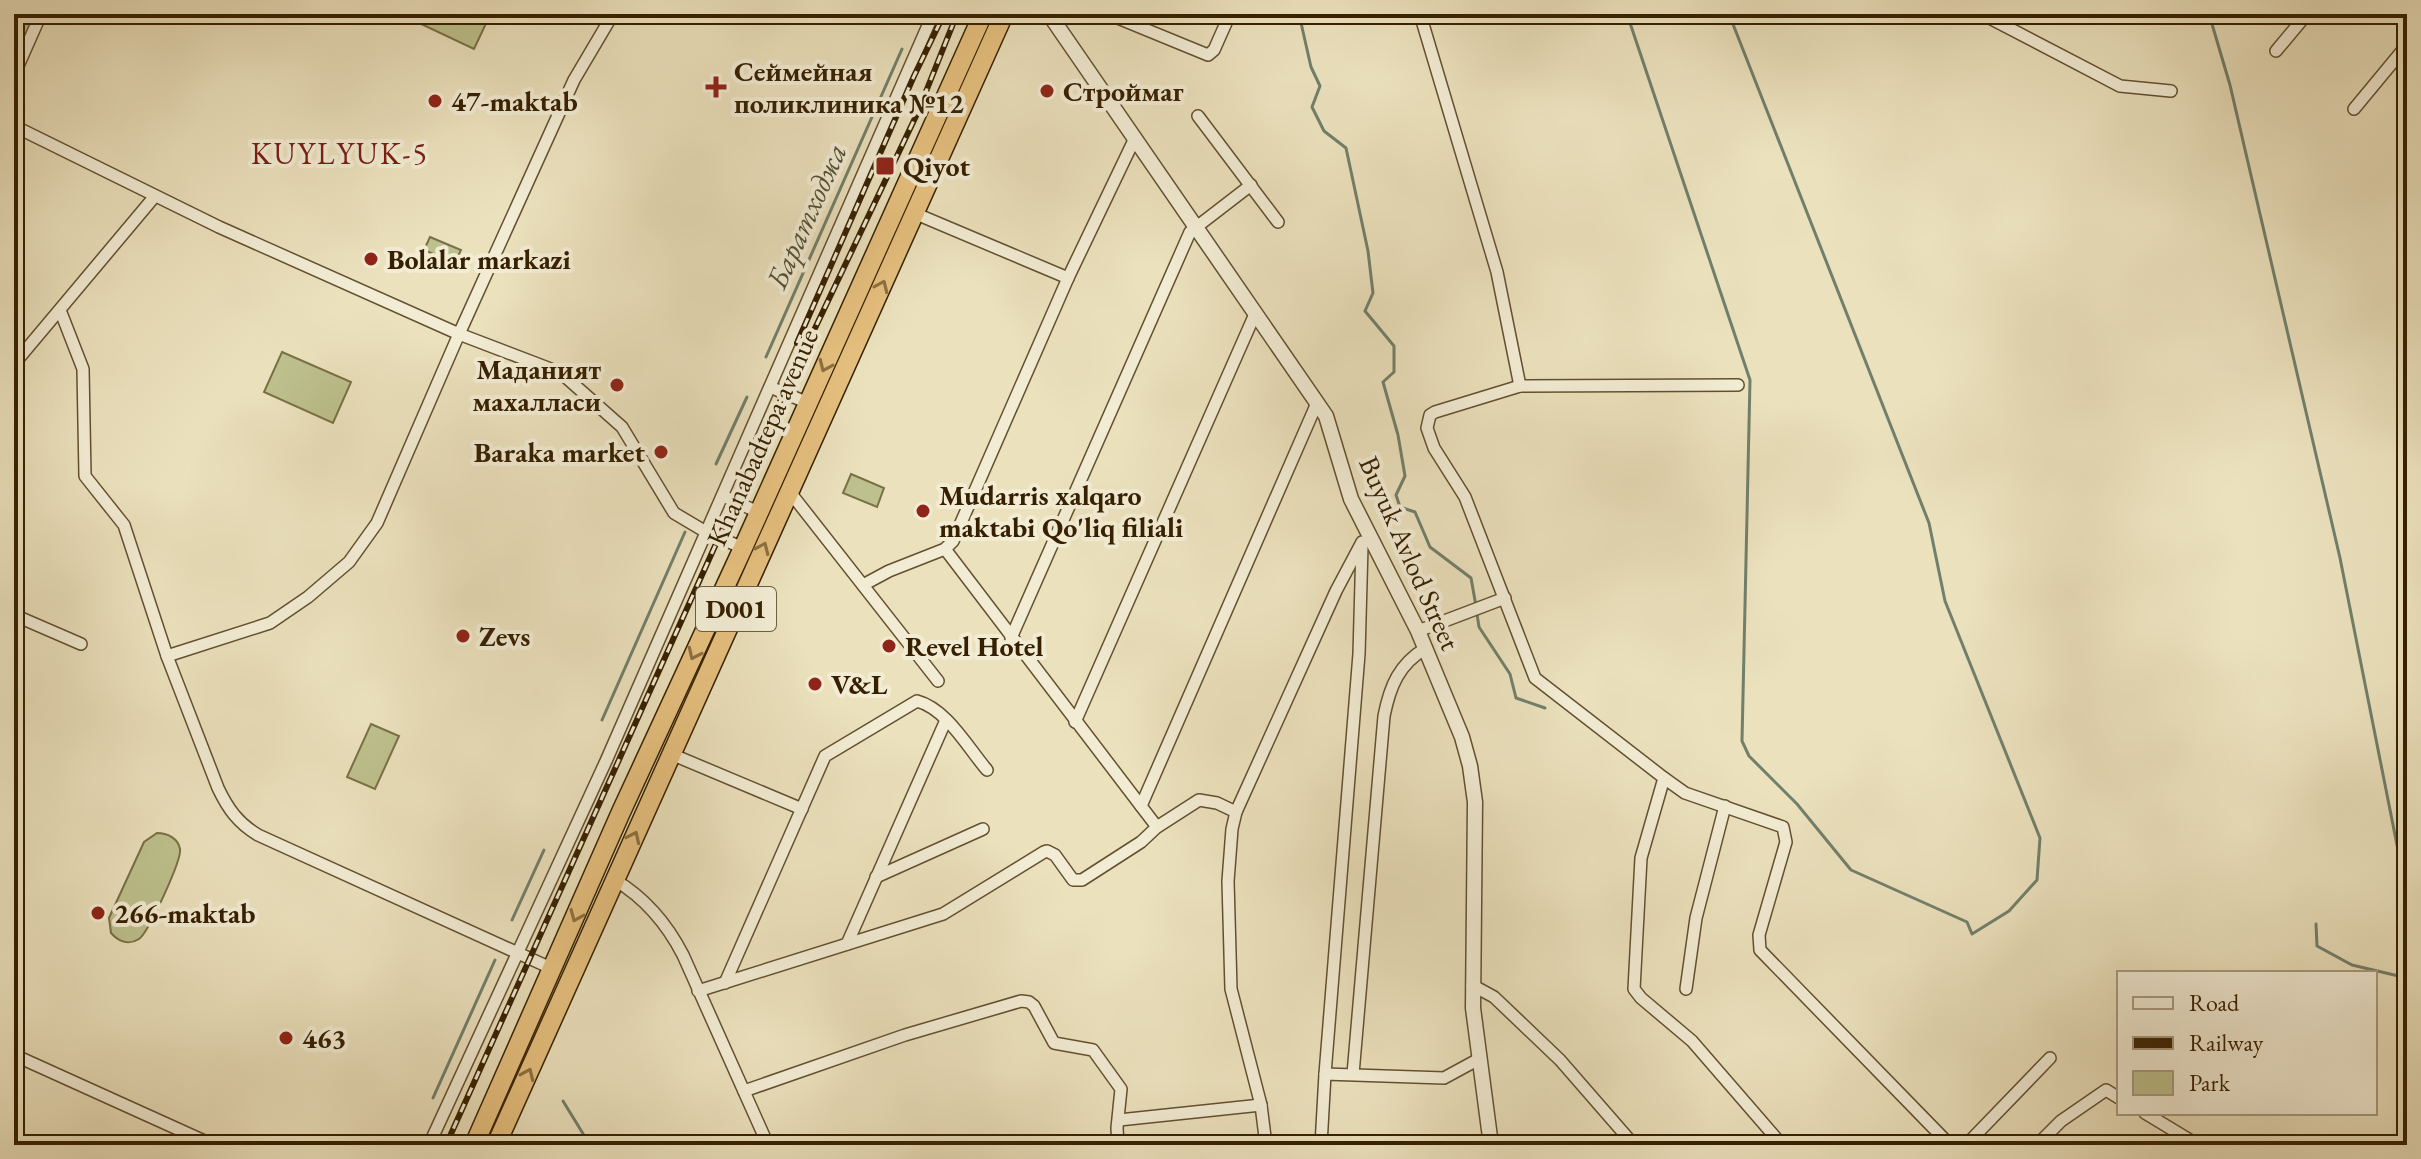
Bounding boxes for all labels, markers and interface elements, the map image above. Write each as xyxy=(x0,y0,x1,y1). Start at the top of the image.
place label: Сеймейная поликлиника №12 xyxy=(734,53,964,121)
place label: Строймаг xyxy=(1063,73,1184,109)
marker: Сеймейная поликлиника №12 xyxy=(705,76,727,98)
marker: Строймаг xyxy=(1038,82,1056,100)
place label: 47-maktab xyxy=(451,83,578,119)
marker: 47-maktab xyxy=(426,92,444,110)
district label: KUYLYUK-5 xyxy=(251,134,429,173)
water label: Баратходжа xyxy=(756,137,855,296)
place label: Qiyot xyxy=(903,148,970,184)
marker: Qiyot xyxy=(874,155,896,177)
place label: Bolalar markazi xyxy=(387,241,571,277)
marker: Bolalar markazi xyxy=(362,250,380,268)
one-way arrow xyxy=(872,280,888,294)
street label: Khanabadtepa avenue xyxy=(698,323,826,551)
place label: Маданият махалласи xyxy=(472,351,601,419)
one-way arrow xyxy=(818,358,834,372)
marker: Маданият махалласи xyxy=(608,376,626,394)
place label: Baraka market xyxy=(474,434,645,470)
marker: Baraka market xyxy=(652,443,670,461)
street label: Buyuk Avlod Street xyxy=(1351,450,1469,656)
place label: Mudarris xalqaro maktabi Qo'liq filiali xyxy=(939,477,1183,545)
marker: Mudarris xalqaro maktabi Qo'liq filiali xyxy=(914,502,932,520)
one-way arrow xyxy=(753,542,769,556)
road number: D001 xyxy=(696,587,776,631)
place label: Zevs xyxy=(479,618,530,654)
marker: Zevs xyxy=(454,627,472,645)
place label: Revel Hotel xyxy=(905,628,1043,664)
marker: Revel Hotel xyxy=(880,637,898,655)
one-way arrow xyxy=(688,646,704,660)
place label: V&L xyxy=(831,666,888,702)
marker: V&L xyxy=(806,675,824,693)
one-way arrow xyxy=(624,830,640,845)
place label: 266-maktab xyxy=(114,895,255,931)
marker: 266-maktab xyxy=(89,904,107,922)
one-way arrow xyxy=(569,908,585,923)
legend xyxy=(2117,971,2377,1115)
text: Road xyxy=(2189,987,2240,1018)
place label: 463 xyxy=(302,1020,346,1056)
text: Railway xyxy=(2189,1027,2264,1058)
marker: 463 xyxy=(277,1029,295,1047)
text: Park xyxy=(2189,1067,2231,1098)
one-way arrow xyxy=(518,1068,534,1082)

